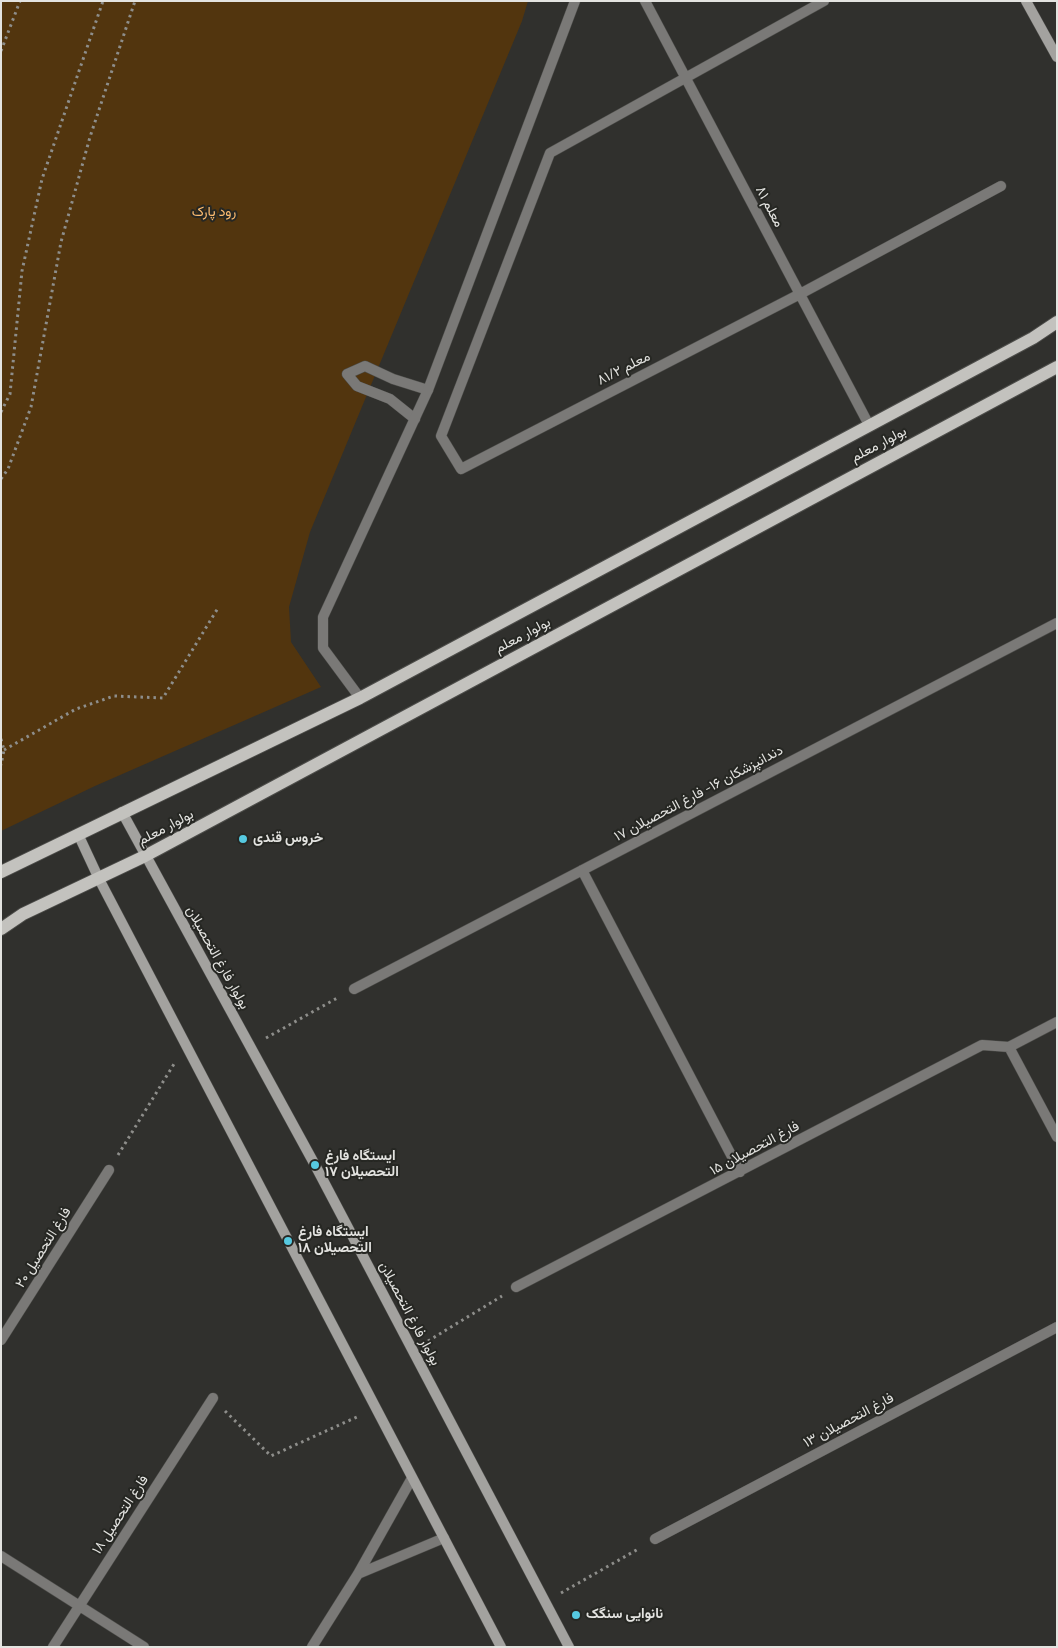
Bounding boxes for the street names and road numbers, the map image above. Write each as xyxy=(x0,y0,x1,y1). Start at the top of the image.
street label: معلم ۸۱ xyxy=(751,184,787,230)
street label: معلم ۸۱/۲ xyxy=(595,349,653,389)
street label: بولوار معلم xyxy=(848,423,910,467)
street label: بولوار معلم xyxy=(492,614,554,658)
street label: دندانپزشکان ۱۶- فارغ التحصیلان ۱۷ xyxy=(612,742,786,846)
street label: بولوار معلم xyxy=(135,806,197,850)
street label: بولوار فارغ التحصیلان xyxy=(182,904,252,1012)
street label: فارغ التحصیلان ۱۵ xyxy=(707,1118,803,1180)
street label: فارغ التحصیل ۲۰ xyxy=(13,1205,75,1291)
street label: بولوار فارغ التحصیلان xyxy=(375,1259,443,1369)
street label: فارغ التحصیلان ۱۳ xyxy=(801,1390,897,1452)
street label: فارغ التحصیل ۱۸ xyxy=(89,1472,153,1558)

